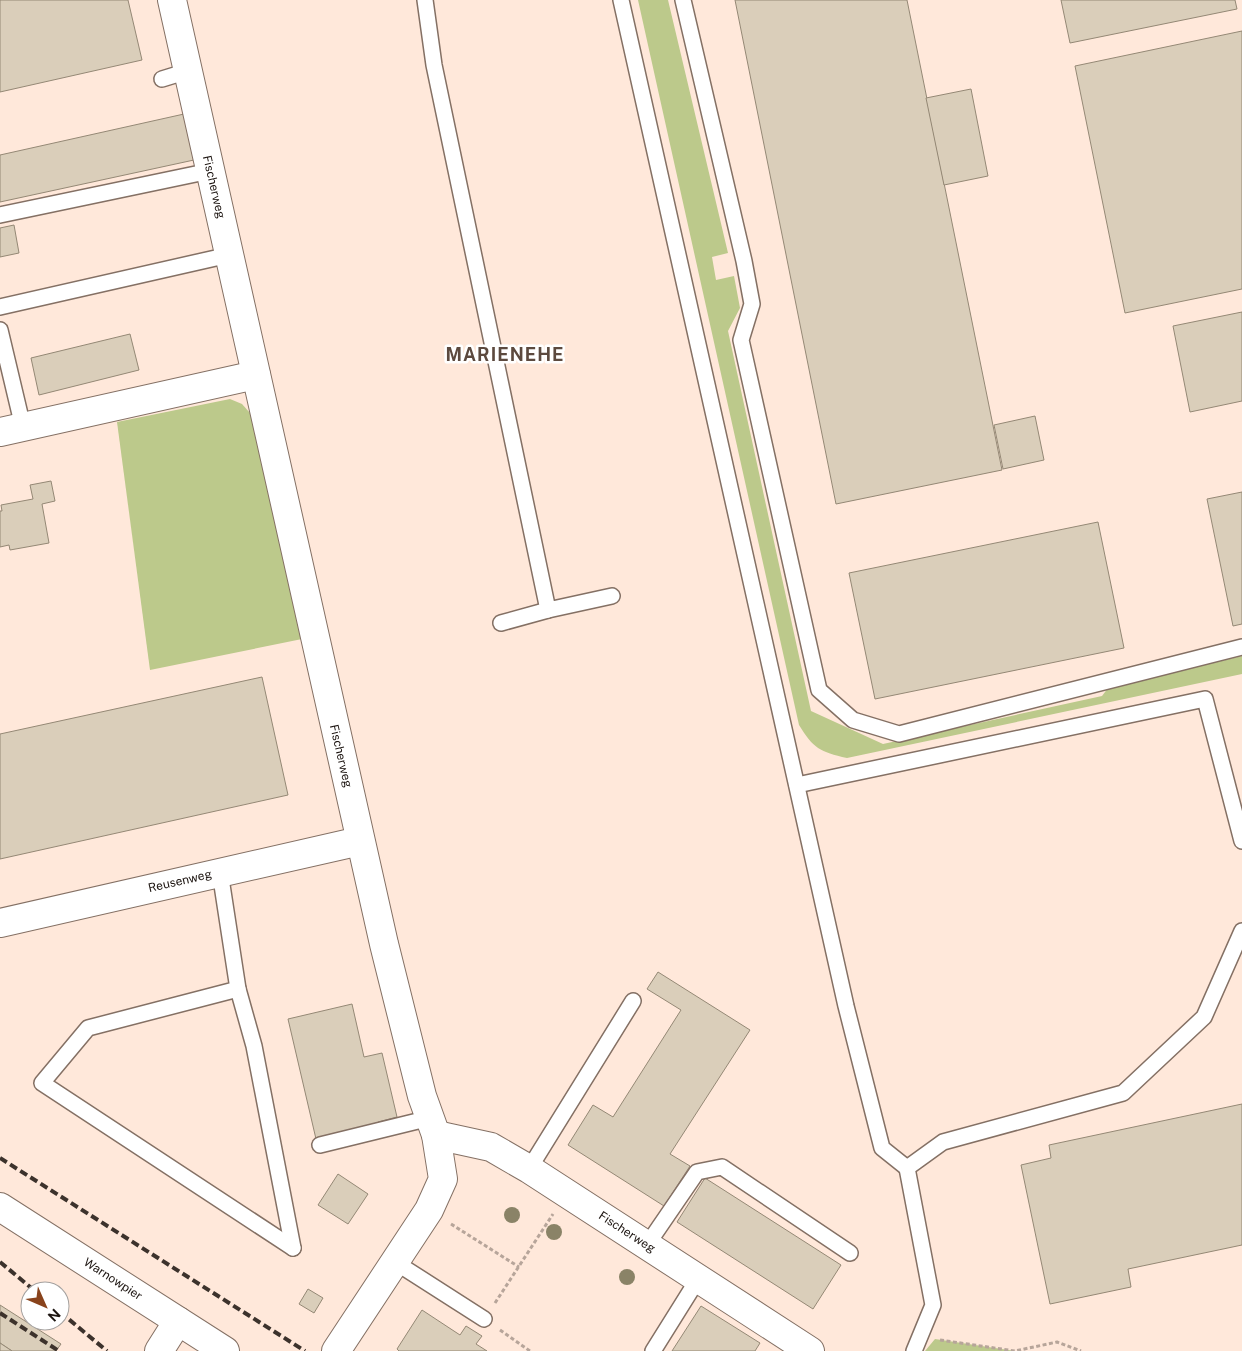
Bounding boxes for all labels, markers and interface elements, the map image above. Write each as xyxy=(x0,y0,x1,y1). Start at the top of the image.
street label: Fischerweg xyxy=(200,154,228,220)
district label: MARIENEHE xyxy=(446,344,564,365)
street label: Fischerweg xyxy=(327,723,355,789)
street label: Reusenweg xyxy=(147,867,213,895)
street label: Fischerweg xyxy=(596,1209,658,1255)
street label: Warnowpier xyxy=(81,1255,145,1303)
north arrow xyxy=(20,1281,70,1331)
text: N xyxy=(45,1306,64,1325)

